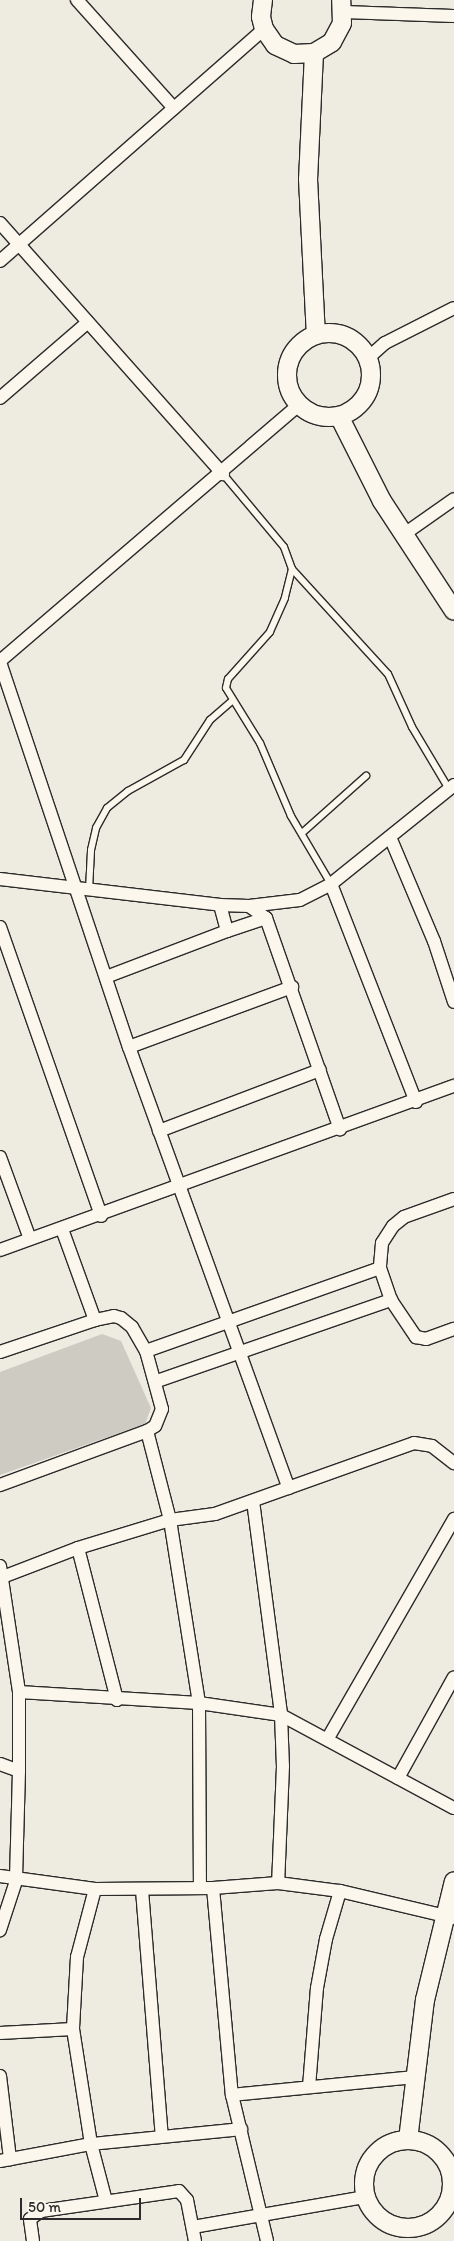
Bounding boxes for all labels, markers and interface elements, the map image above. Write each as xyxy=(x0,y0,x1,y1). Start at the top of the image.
scale bar xyxy=(22,2188,144,2220)
text: 50 m xyxy=(28,2198,61,2216)

